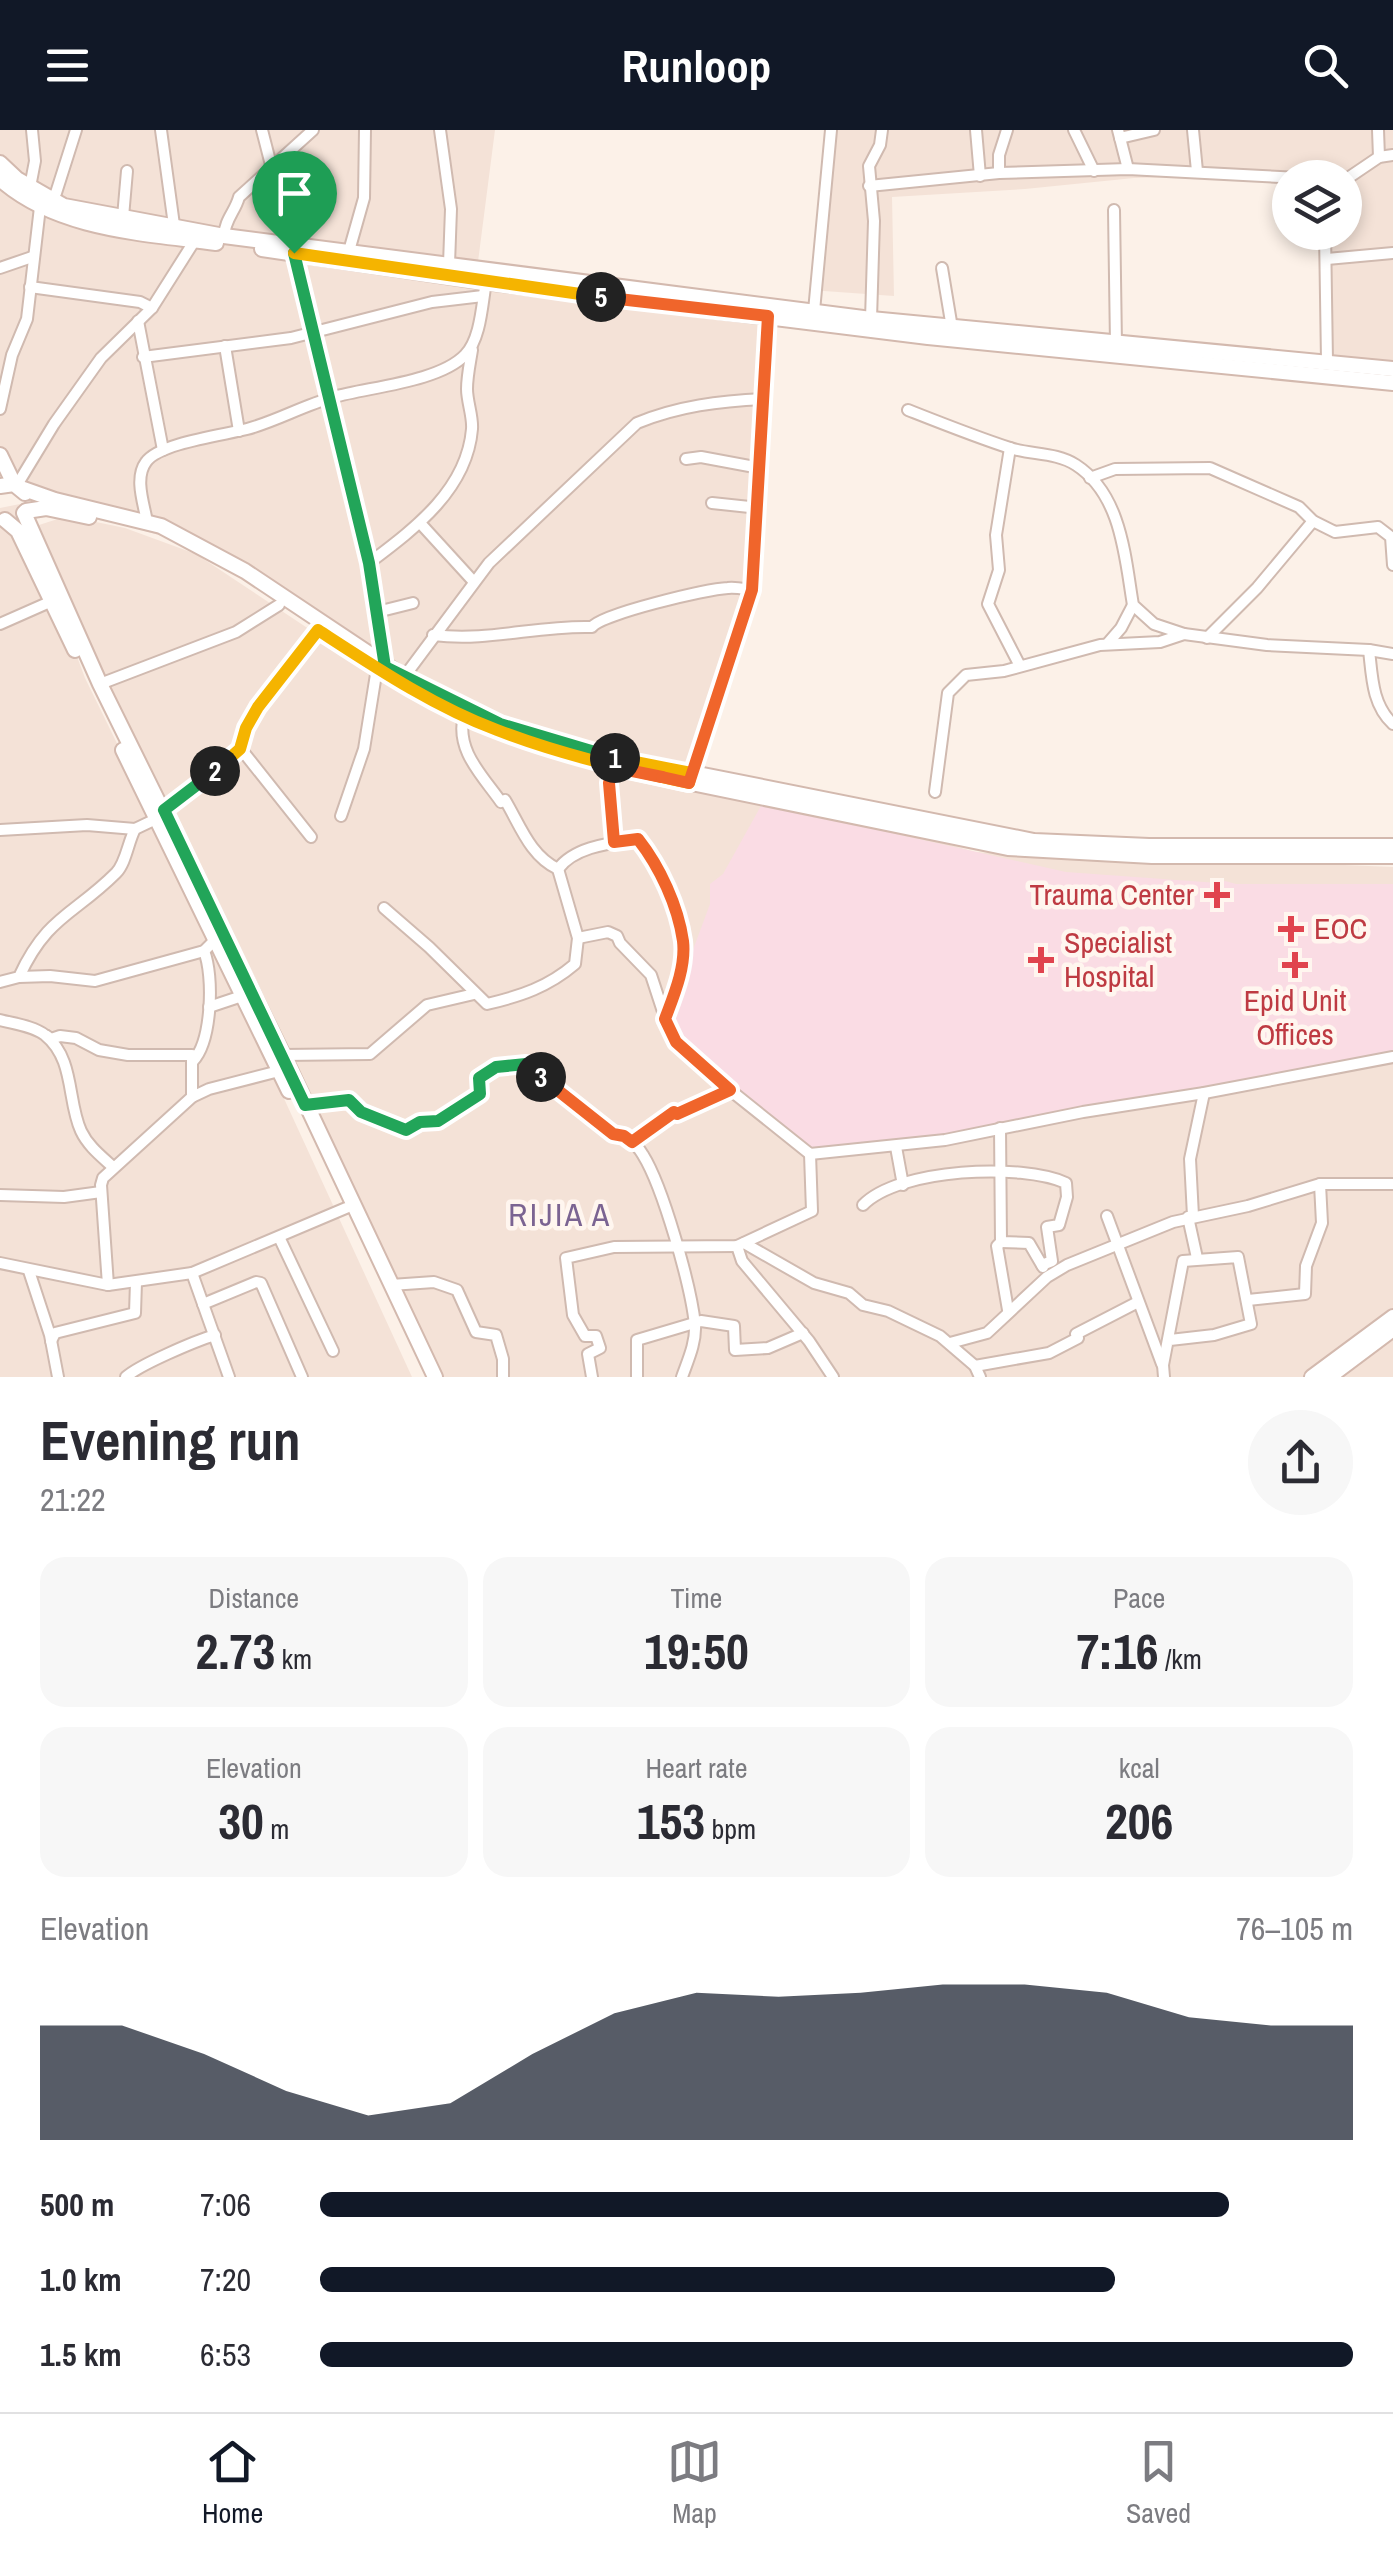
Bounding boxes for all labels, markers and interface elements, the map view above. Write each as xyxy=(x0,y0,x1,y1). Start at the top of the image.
text: Runloop xyxy=(622,35,771,96)
icon: menu xyxy=(40,38,95,93)
icon: search xyxy=(1298,38,1353,93)
pin xyxy=(252,151,337,254)
map controls xyxy=(1272,160,1362,250)
button: layers xyxy=(1272,160,1362,250)
icon: arrive xyxy=(267,166,322,221)
pin: 5 xyxy=(576,272,626,322)
text: 5 xyxy=(595,278,607,316)
pin: 1 xyxy=(590,733,640,783)
text: 1 xyxy=(609,739,621,777)
pin: 2 xyxy=(190,746,240,796)
text: 2 xyxy=(209,752,221,790)
place label: Trauma Center xyxy=(1029,874,1195,914)
marker: Trauma Center xyxy=(1204,882,1230,908)
place label: EOC xyxy=(1314,908,1367,948)
marker: EOC xyxy=(1278,916,1304,942)
place label: Specialist Hospital xyxy=(1064,922,1172,996)
marker: Specialist Hospital xyxy=(1028,947,1054,973)
marker: Epid Unit Offices xyxy=(1282,952,1308,978)
place label: Epid Unit Offices xyxy=(1244,980,1346,1054)
pin: 3 xyxy=(516,1052,566,1102)
text: 3 xyxy=(535,1058,547,1096)
district label: RIJIA A xyxy=(508,1193,612,1236)
text: Evening run xyxy=(40,1403,301,1477)
button: share xyxy=(1248,1410,1353,1515)
text: 21:22 xyxy=(40,1478,106,1521)
text: Distance xyxy=(209,1579,299,1617)
text: Time xyxy=(671,1579,722,1617)
text: Pace xyxy=(1113,1579,1165,1617)
text: 2.73 xyxy=(195,1617,275,1685)
text: 19:50 xyxy=(644,1617,749,1685)
text: 7:16 xyxy=(1076,1617,1159,1685)
text: km xyxy=(275,1640,312,1678)
text: /km xyxy=(1159,1640,1202,1678)
text: Elevation xyxy=(206,1749,302,1787)
text: Heart rate xyxy=(645,1749,748,1787)
text: kcal xyxy=(1119,1749,1160,1787)
text: 30 xyxy=(218,1787,264,1855)
text: 153 xyxy=(637,1787,705,1855)
text: 206 xyxy=(1105,1787,1173,1855)
text: m xyxy=(264,1810,289,1848)
text: bpm xyxy=(705,1810,756,1848)
text: Elevation xyxy=(40,1907,149,1950)
text: 76–105 m xyxy=(1236,1907,1353,1950)
text: 500 m xyxy=(40,2183,114,2226)
text: 7:06 xyxy=(200,2183,251,2226)
text: 1.0 km xyxy=(40,2258,122,2301)
text: 7:20 xyxy=(200,2258,251,2301)
text: 1.5 km xyxy=(40,2333,122,2376)
text: 6:53 xyxy=(200,2333,251,2376)
tab: Home xyxy=(202,2434,263,2532)
tab: Map xyxy=(667,2434,722,2532)
tab: Saved xyxy=(1126,2434,1191,2532)

